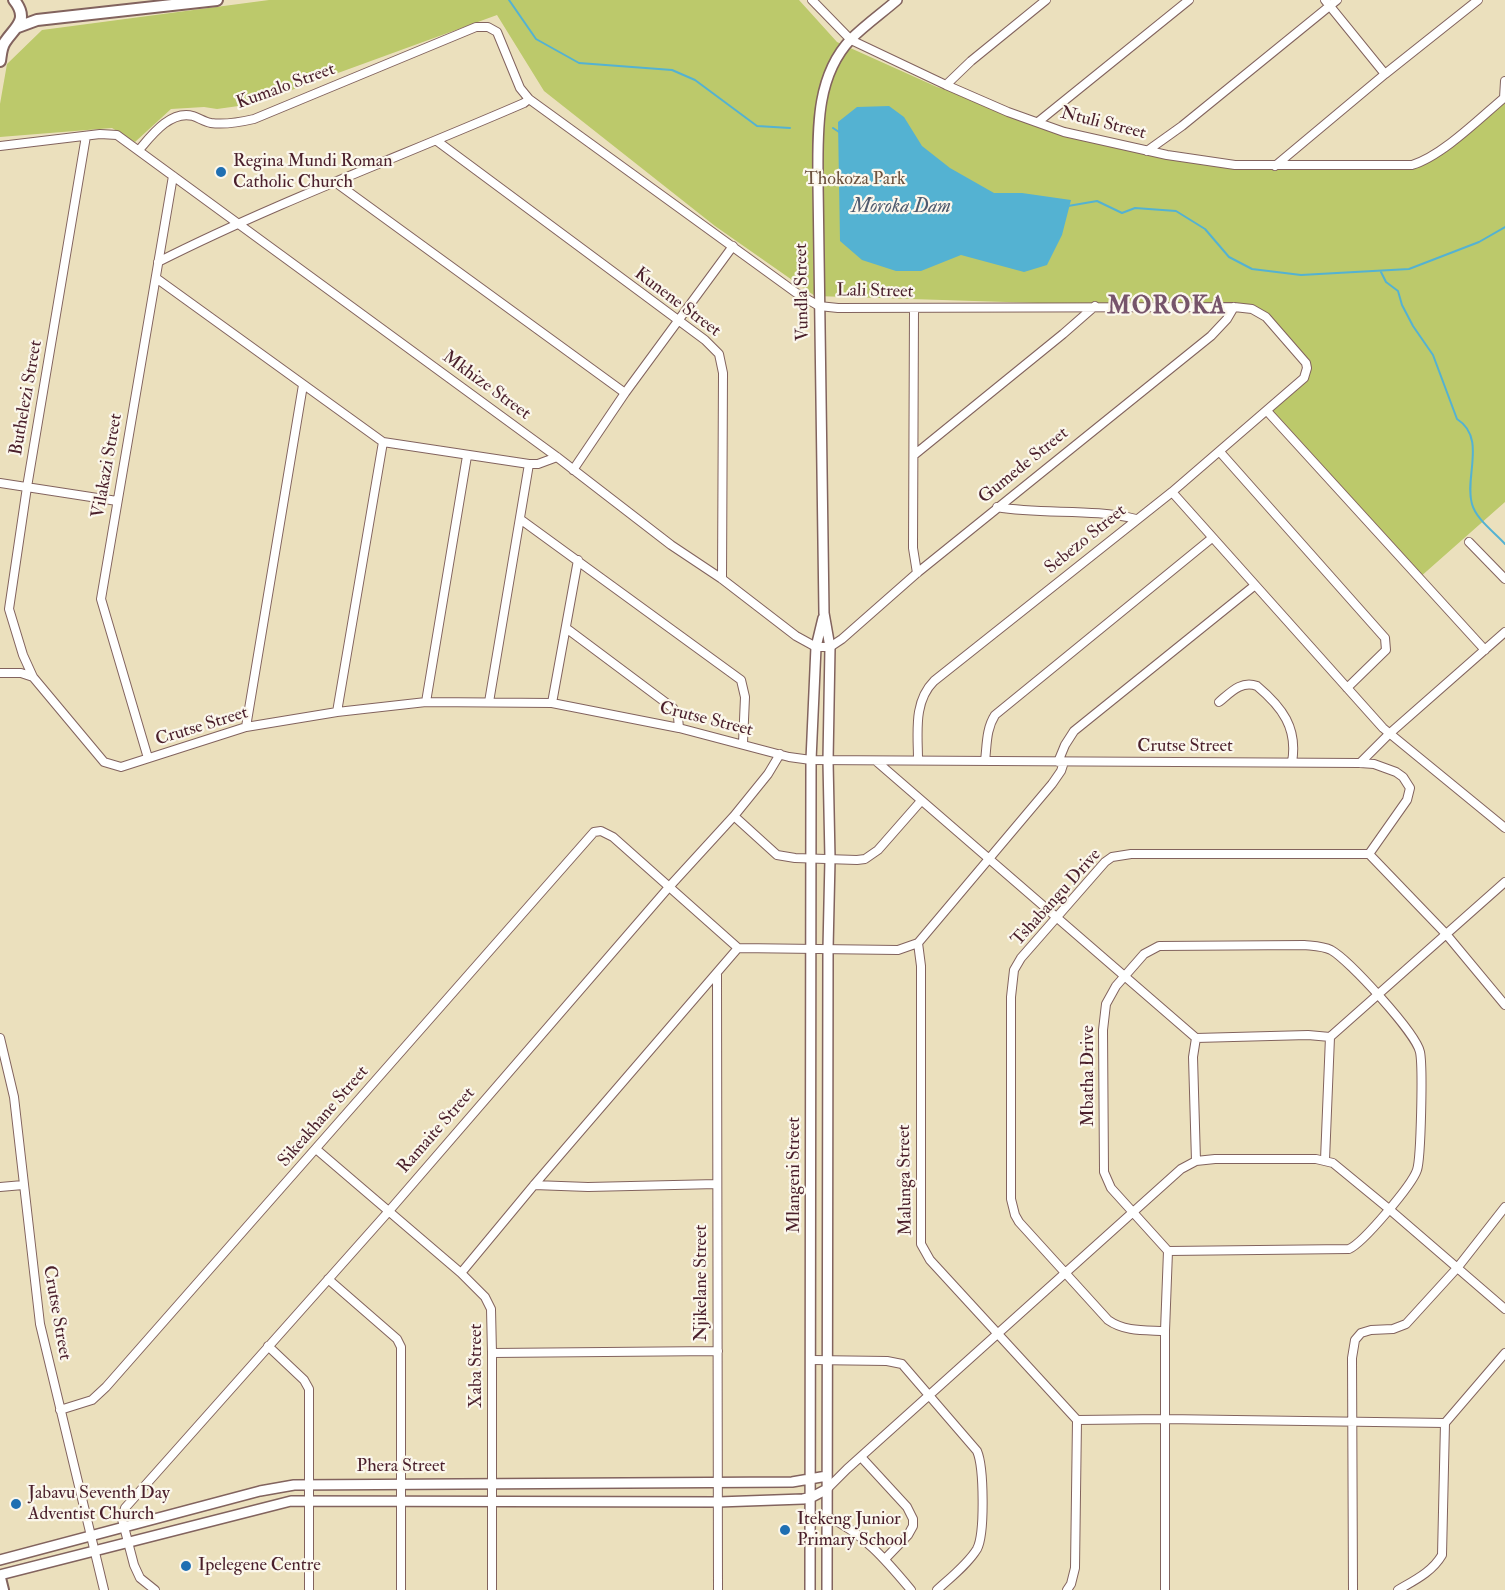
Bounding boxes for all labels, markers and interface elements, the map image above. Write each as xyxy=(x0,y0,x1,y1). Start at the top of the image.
street label: Kumalo Street xyxy=(234,59,338,115)
street label: Ntuli Street xyxy=(1058,103,1148,145)
place label: Regina Mundi Roman Catholic Church xyxy=(233,151,393,194)
marker: Regina Mundi Roman Catholic Church xyxy=(214,165,228,179)
park label: Thokoza Park xyxy=(804,169,906,191)
water label: Moroka Dam xyxy=(851,196,951,220)
street label: Vundla Street xyxy=(791,243,815,341)
street label: Kunene Street xyxy=(630,264,724,342)
street label: Lali Street xyxy=(836,281,914,303)
district label: MOROKA xyxy=(1107,294,1227,322)
street label: Buthelezi Street xyxy=(6,339,48,457)
street label: Mkhize Street xyxy=(438,347,534,425)
street label: Vilakazi Street xyxy=(88,412,128,520)
street label: Gumede Street xyxy=(975,423,1073,509)
street label: Sebezo Street xyxy=(1041,501,1131,579)
street label: Crutse Street xyxy=(657,698,755,742)
street label: Crutse Street xyxy=(153,703,251,751)
street label: Crutse Street xyxy=(1137,736,1233,758)
street label: Tshabangu Drive xyxy=(1008,845,1106,951)
street label: Mbatha Drive xyxy=(1078,1025,1100,1127)
street label: Sikeakhane Street xyxy=(274,1062,374,1172)
street label: Ramaite Street xyxy=(394,1084,480,1178)
street label: Mlangeni Street xyxy=(784,1117,806,1233)
street label: Malunga Street xyxy=(894,1124,918,1236)
street label: Njikelane Street xyxy=(691,1225,713,1341)
street label: Crutse Street xyxy=(37,1264,75,1362)
street label: Xaba Street xyxy=(466,1324,488,1408)
street label: Phera Street xyxy=(357,1456,445,1478)
place label: Jabavu Seventh Day Adventist Church xyxy=(28,1483,170,1526)
marker: Jabavu Seventh Day Adventist Church xyxy=(9,1497,23,1511)
place label: Itekeng Junior Primary School xyxy=(797,1509,907,1552)
marker: Itekeng Junior Primary School xyxy=(778,1523,792,1537)
place label: Ipelegene Centre xyxy=(198,1555,321,1577)
marker: Ipelegene Centre xyxy=(179,1559,193,1573)

